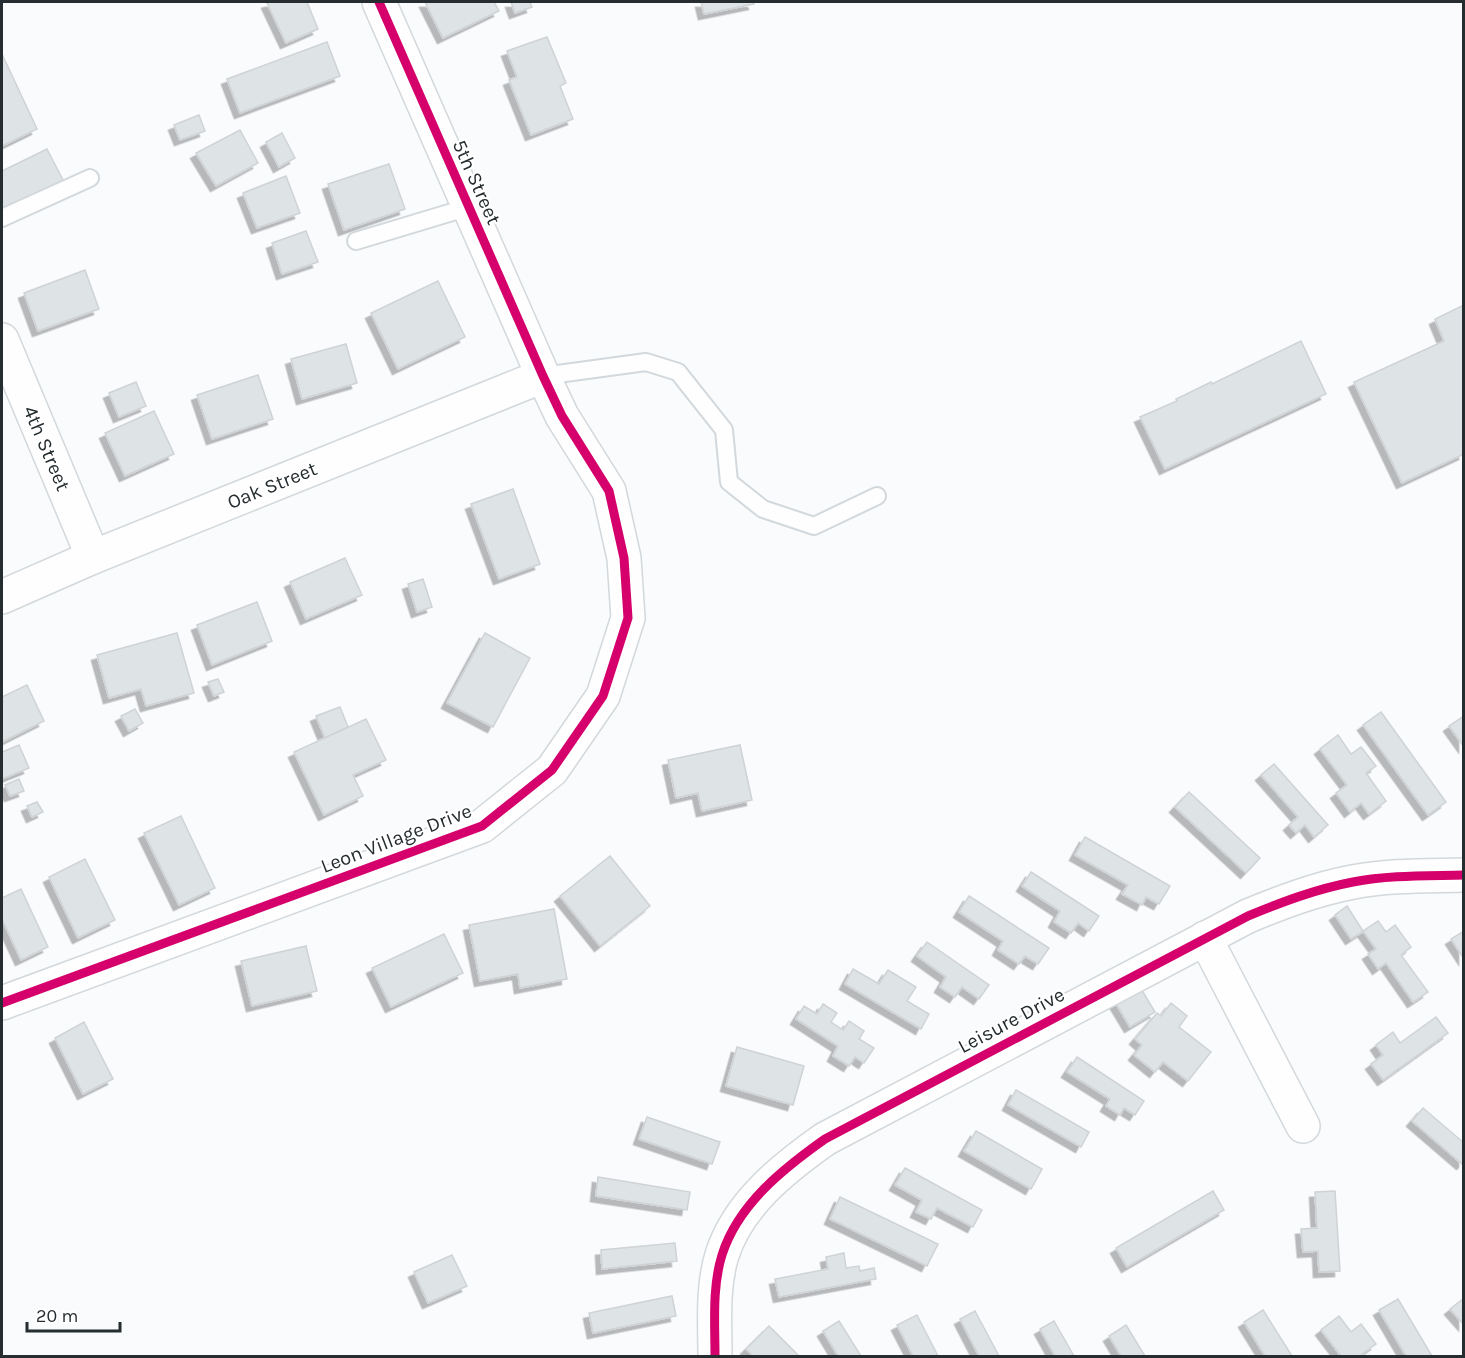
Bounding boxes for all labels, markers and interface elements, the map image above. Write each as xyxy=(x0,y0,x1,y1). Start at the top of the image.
street label: 5th Street xyxy=(448,136,506,229)
street label: 4th Street xyxy=(18,402,75,495)
street label: Oak Street xyxy=(224,457,321,514)
street label: Leon Village Drive xyxy=(317,799,475,878)
street label: Leisure Drive xyxy=(954,983,1068,1058)
scale bar xyxy=(27,1295,120,1333)
text: 20 m xyxy=(36,1305,78,1327)

